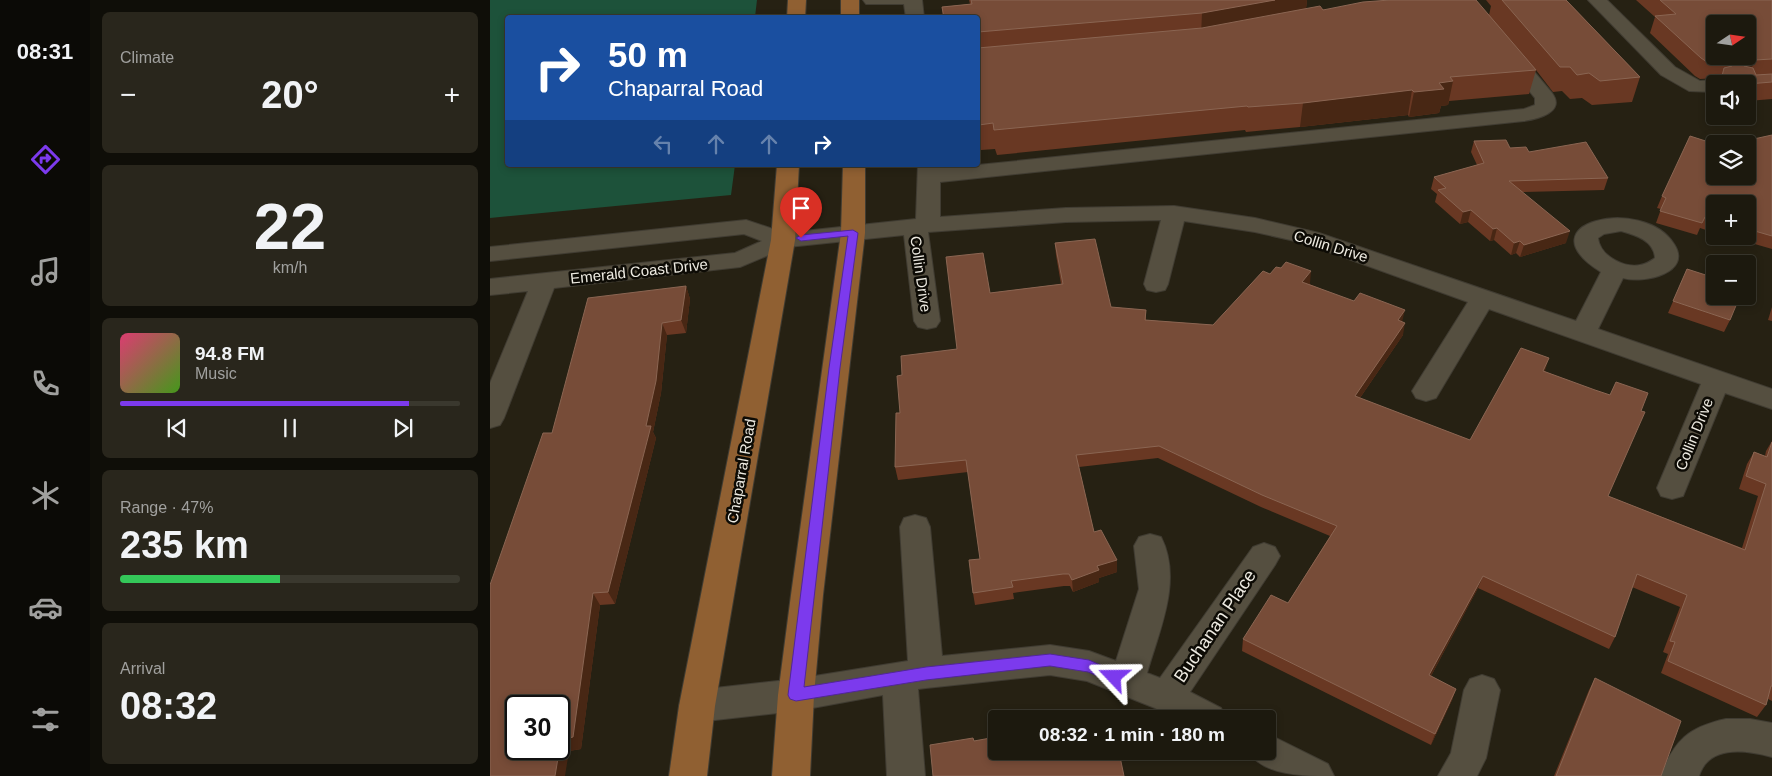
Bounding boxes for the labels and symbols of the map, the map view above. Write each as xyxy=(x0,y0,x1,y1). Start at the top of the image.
north arrow xyxy=(1706,15,1756,65)
pin xyxy=(780,187,822,238)
street label: Collin Drive xyxy=(1292,227,1370,265)
street label: Collin Drive xyxy=(907,235,935,313)
street label: Emerald Coast Drive xyxy=(569,255,709,287)
street label: Collin Drive xyxy=(1672,395,1716,473)
street label: Chaparral Road xyxy=(723,417,759,525)
street label: Buchanan Place xyxy=(1170,566,1260,686)
position arrow xyxy=(1087,650,1139,702)
speed limit sign: 30 xyxy=(505,695,570,760)

